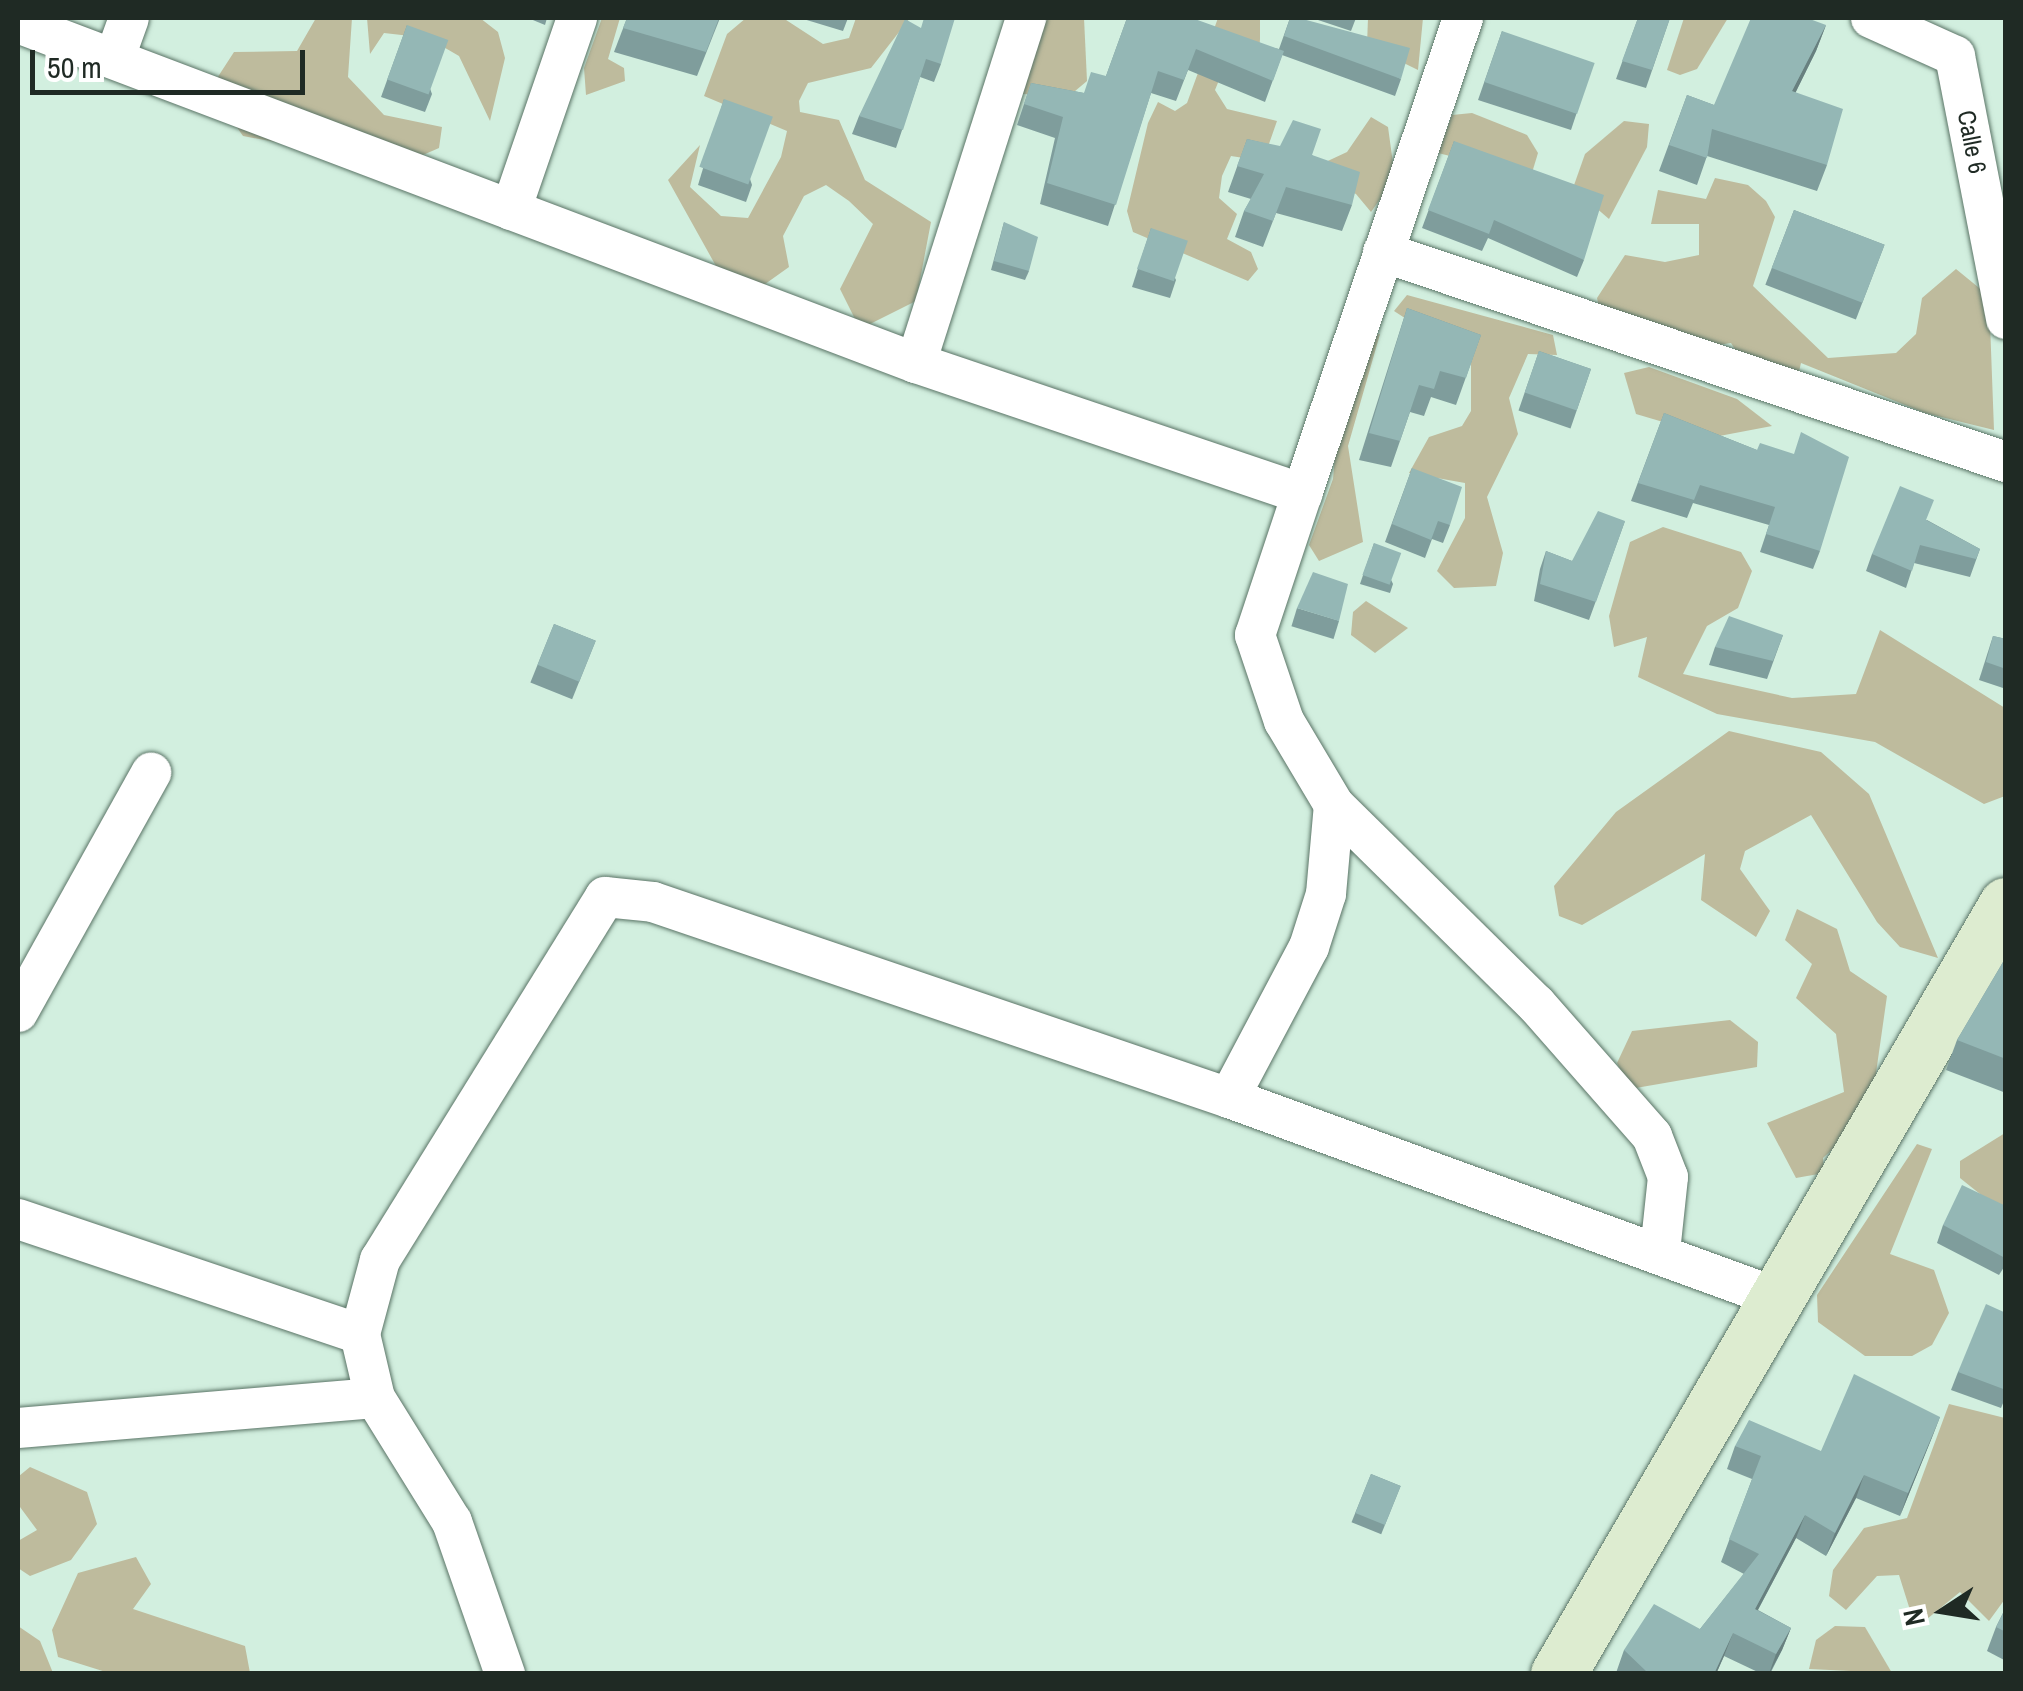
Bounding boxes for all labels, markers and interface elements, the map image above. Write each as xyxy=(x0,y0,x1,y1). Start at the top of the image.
scale bar xyxy=(35,30,310,92)
text: 50 m xyxy=(47,47,102,87)
street label: Calle 6 xyxy=(1951,108,1993,176)
north arrow xyxy=(1893,1561,1993,1661)
text: N xyxy=(1893,1605,1934,1629)

